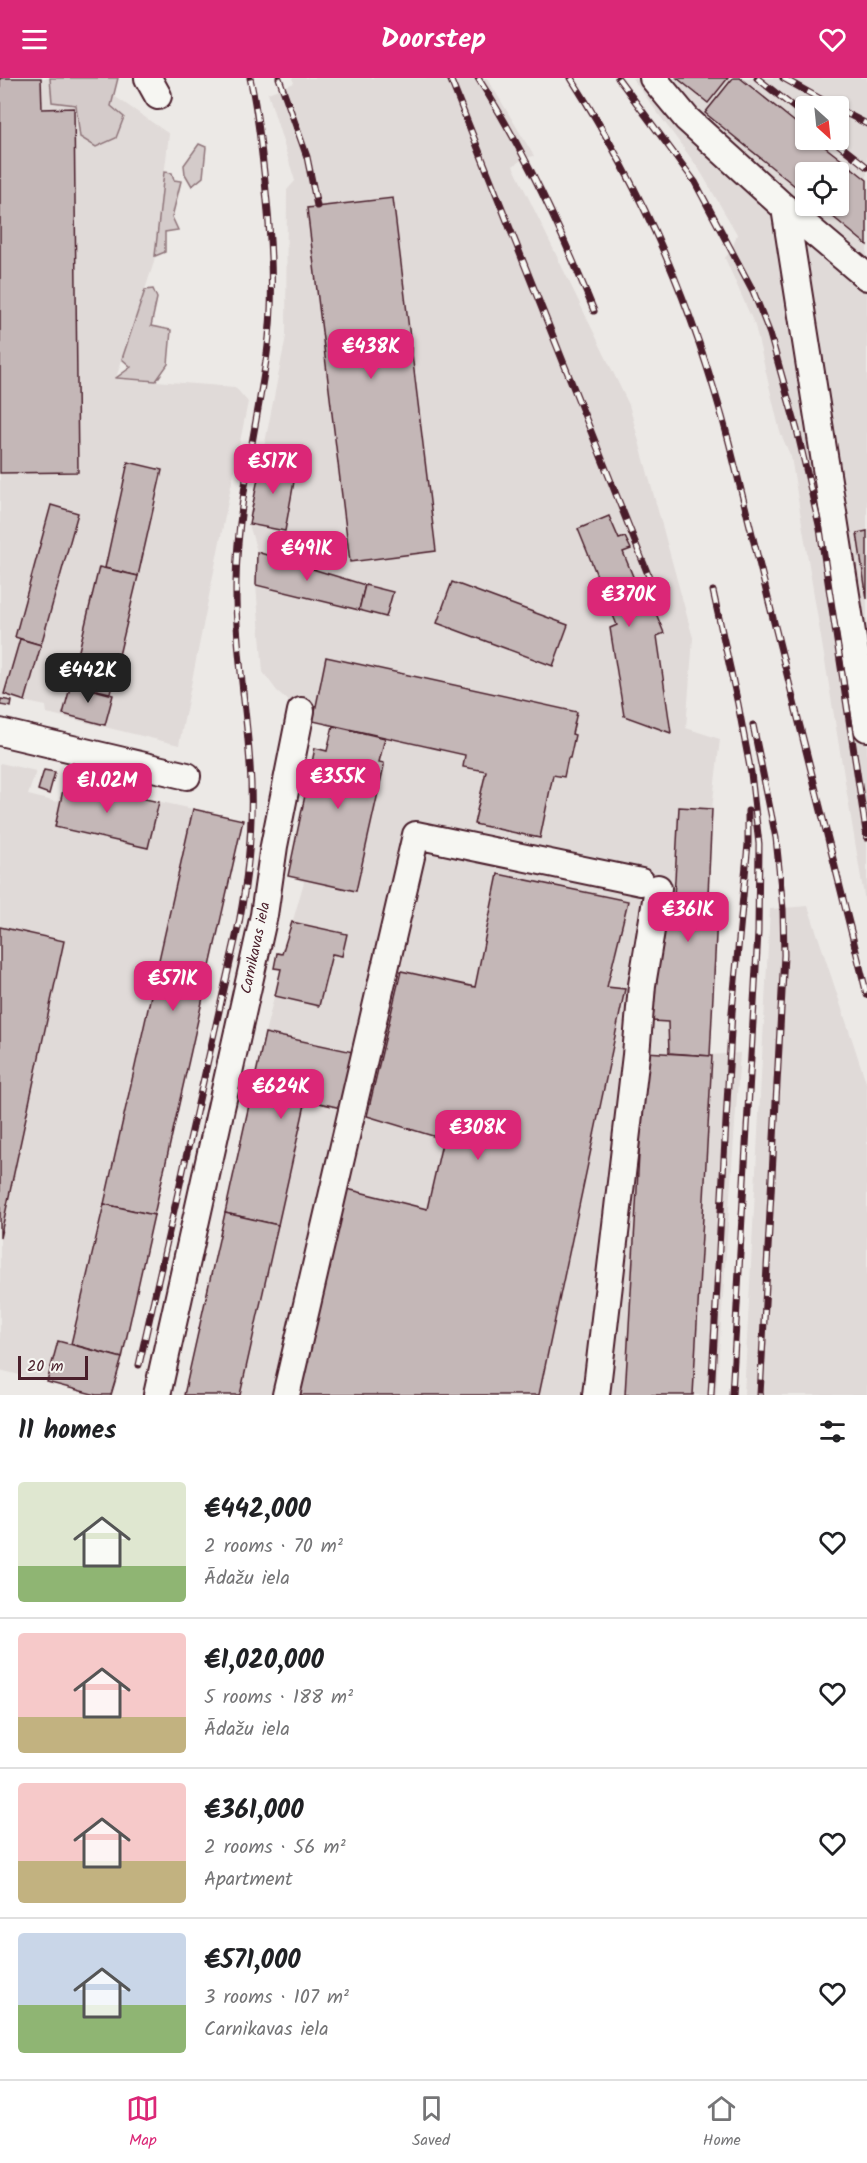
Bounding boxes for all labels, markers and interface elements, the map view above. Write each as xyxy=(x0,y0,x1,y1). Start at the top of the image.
text: Doorstep xyxy=(381,18,486,61)
icon: menu xyxy=(18,23,51,56)
icon: heart xyxy=(816,23,849,56)
north arrow xyxy=(795,96,849,150)
map controls xyxy=(795,96,849,216)
button: locate xyxy=(795,162,849,216)
pin: €438K xyxy=(329,329,413,380)
text: €438K xyxy=(342,332,400,364)
pin: €517K xyxy=(231,444,315,495)
text: €517K xyxy=(248,447,298,479)
pin: €491K xyxy=(265,531,349,582)
text: €491K xyxy=(281,534,333,566)
pin: €370K xyxy=(587,577,671,628)
text: €370K xyxy=(601,580,657,612)
pin: €442K xyxy=(46,653,130,704)
text: €442K xyxy=(59,656,117,688)
pin: €355K xyxy=(296,759,380,810)
text: €355K xyxy=(310,762,366,794)
pin: €1.02M xyxy=(58,763,156,814)
text: €1.02M xyxy=(77,766,137,798)
pin: €361K xyxy=(646,892,730,943)
text: €361K xyxy=(662,895,714,927)
street label: Carnikavas iela xyxy=(235,900,277,996)
pin: €571K xyxy=(131,961,215,1012)
text: €571K xyxy=(148,964,198,996)
pin: €624K xyxy=(239,1069,323,1120)
text: €624K xyxy=(252,1072,310,1104)
pin: €308K xyxy=(436,1110,520,1161)
text: €308K xyxy=(449,1113,507,1145)
scale bar xyxy=(18,1353,88,1380)
text: 20 m xyxy=(27,1354,63,1379)
text: 11 homes xyxy=(18,1410,116,1452)
icon: filters xyxy=(816,1415,849,1448)
text: €442,000 xyxy=(204,1489,311,1531)
icon: home xyxy=(66,1506,138,1578)
icon: heart xyxy=(816,1526,849,1559)
text: 2 rooms · 70 m² xyxy=(204,1531,343,1563)
text: Ādažu iela xyxy=(204,1563,290,1595)
text: €1,020,000 xyxy=(204,1640,324,1682)
icon: home xyxy=(66,1657,138,1729)
icon: heart xyxy=(816,1677,849,1710)
text: 5 rooms · 188 m² xyxy=(204,1682,353,1714)
text: Ādažu iela xyxy=(204,1714,290,1746)
text: €361,000 xyxy=(204,1790,303,1832)
icon: home xyxy=(66,1807,138,1879)
icon: heart xyxy=(816,1827,849,1860)
text: 2 rooms · 56 m² xyxy=(204,1832,346,1864)
text: Apartment xyxy=(204,1864,293,1896)
text: €571,000 xyxy=(204,1940,301,1982)
icon: home xyxy=(66,1957,138,2029)
icon: heart xyxy=(816,1977,849,2010)
text: 3 rooms · 107 m² xyxy=(204,1982,349,2014)
text: Carnikavas iela xyxy=(204,2014,329,2046)
tab: Map xyxy=(126,2092,159,2153)
tab: Saved xyxy=(412,2092,450,2153)
tab: Home xyxy=(703,2092,741,2153)

